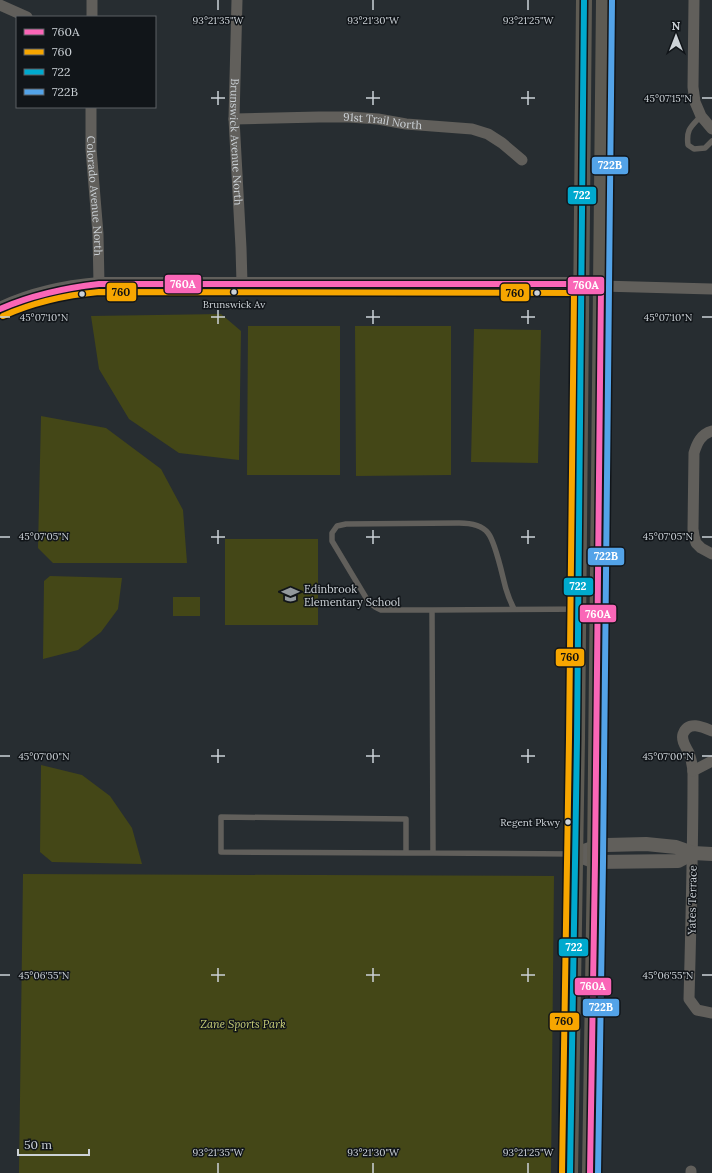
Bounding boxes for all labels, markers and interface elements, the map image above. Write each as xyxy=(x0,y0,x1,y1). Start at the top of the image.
text: 93°21'35"W xyxy=(193,14,245,27)
text: 93°21'30"W xyxy=(347,14,400,27)
text: 93°21'25"W xyxy=(503,14,554,27)
legend xyxy=(16,16,156,108)
north arrow xyxy=(656,16,696,56)
text: N xyxy=(672,19,681,33)
text: 760A xyxy=(52,24,80,39)
text: 760 xyxy=(52,44,72,59)
text: 722 xyxy=(52,64,70,79)
street label: Brunswick Avenue North xyxy=(227,78,246,206)
text: 722B xyxy=(52,84,78,99)
text: 45°07'15"N xyxy=(644,92,692,105)
street label: 91st Trail North xyxy=(343,110,423,132)
street label: Colorado Avenue North xyxy=(84,136,105,257)
line badge: 722B xyxy=(591,156,629,175)
text: 722B xyxy=(598,158,622,172)
line badge: 722 xyxy=(567,186,597,205)
text: 722 xyxy=(574,188,591,202)
line badge: 760A xyxy=(164,274,202,294)
line badge: 760A xyxy=(567,276,605,295)
text: 760A xyxy=(170,277,196,291)
text: 760A xyxy=(573,278,599,292)
line badge: 760 xyxy=(106,282,137,302)
line badge: 760 xyxy=(500,283,530,302)
text: 760 xyxy=(112,285,130,299)
text: 760 xyxy=(506,286,524,300)
marker: Brunswick Av xyxy=(229,287,239,297)
unlabelled marker xyxy=(532,288,542,298)
unlabelled marker xyxy=(77,289,87,299)
place label: Brunswick Av xyxy=(203,298,266,311)
text: 45°07'10"N xyxy=(20,311,69,324)
text: 45°07'10"N xyxy=(644,311,693,324)
text: 45°07'05"N xyxy=(19,530,70,543)
text: 45°07'05"N xyxy=(643,530,694,543)
line badge: 722B xyxy=(587,547,625,566)
text: 722B xyxy=(594,549,618,563)
line badge: 722 xyxy=(563,577,594,596)
text: 722 xyxy=(570,579,587,593)
place label: Edinbrook Elementary School xyxy=(304,582,400,609)
school or university icon: Edinbrook Elementary School xyxy=(281,585,301,605)
line badge: 760A xyxy=(579,604,617,623)
text: 760A xyxy=(585,607,611,621)
line badge: 760 xyxy=(555,648,585,667)
text: 760 xyxy=(561,650,579,664)
text: 45°07'00"N xyxy=(18,750,70,763)
text: 45°07'00"N xyxy=(642,750,694,763)
place label: Regent Pkwy xyxy=(500,816,561,829)
marker: Regent Pkwy xyxy=(563,817,573,827)
street label: Yates Terrace xyxy=(684,865,700,936)
line badge: 722 xyxy=(558,938,589,957)
text: 722 xyxy=(566,940,583,954)
text: 45°06'55"N xyxy=(19,969,70,982)
text: 45°06'55"N xyxy=(643,969,694,982)
line badge: 760A xyxy=(574,977,612,996)
text: 760A xyxy=(580,979,606,993)
line badge: 722B xyxy=(582,998,620,1017)
text: 722B xyxy=(589,1000,613,1014)
line badge: 760 xyxy=(549,1012,580,1031)
text: 760 xyxy=(555,1014,573,1028)
park label: Zane Sports Park xyxy=(200,1017,286,1031)
scale bar xyxy=(18,1131,89,1157)
text: 50 m xyxy=(24,1137,52,1152)
text: 93°21'35"W xyxy=(193,1146,245,1159)
text: 93°21'30"W xyxy=(347,1146,400,1159)
text: 93°21'25"W xyxy=(503,1146,554,1159)

